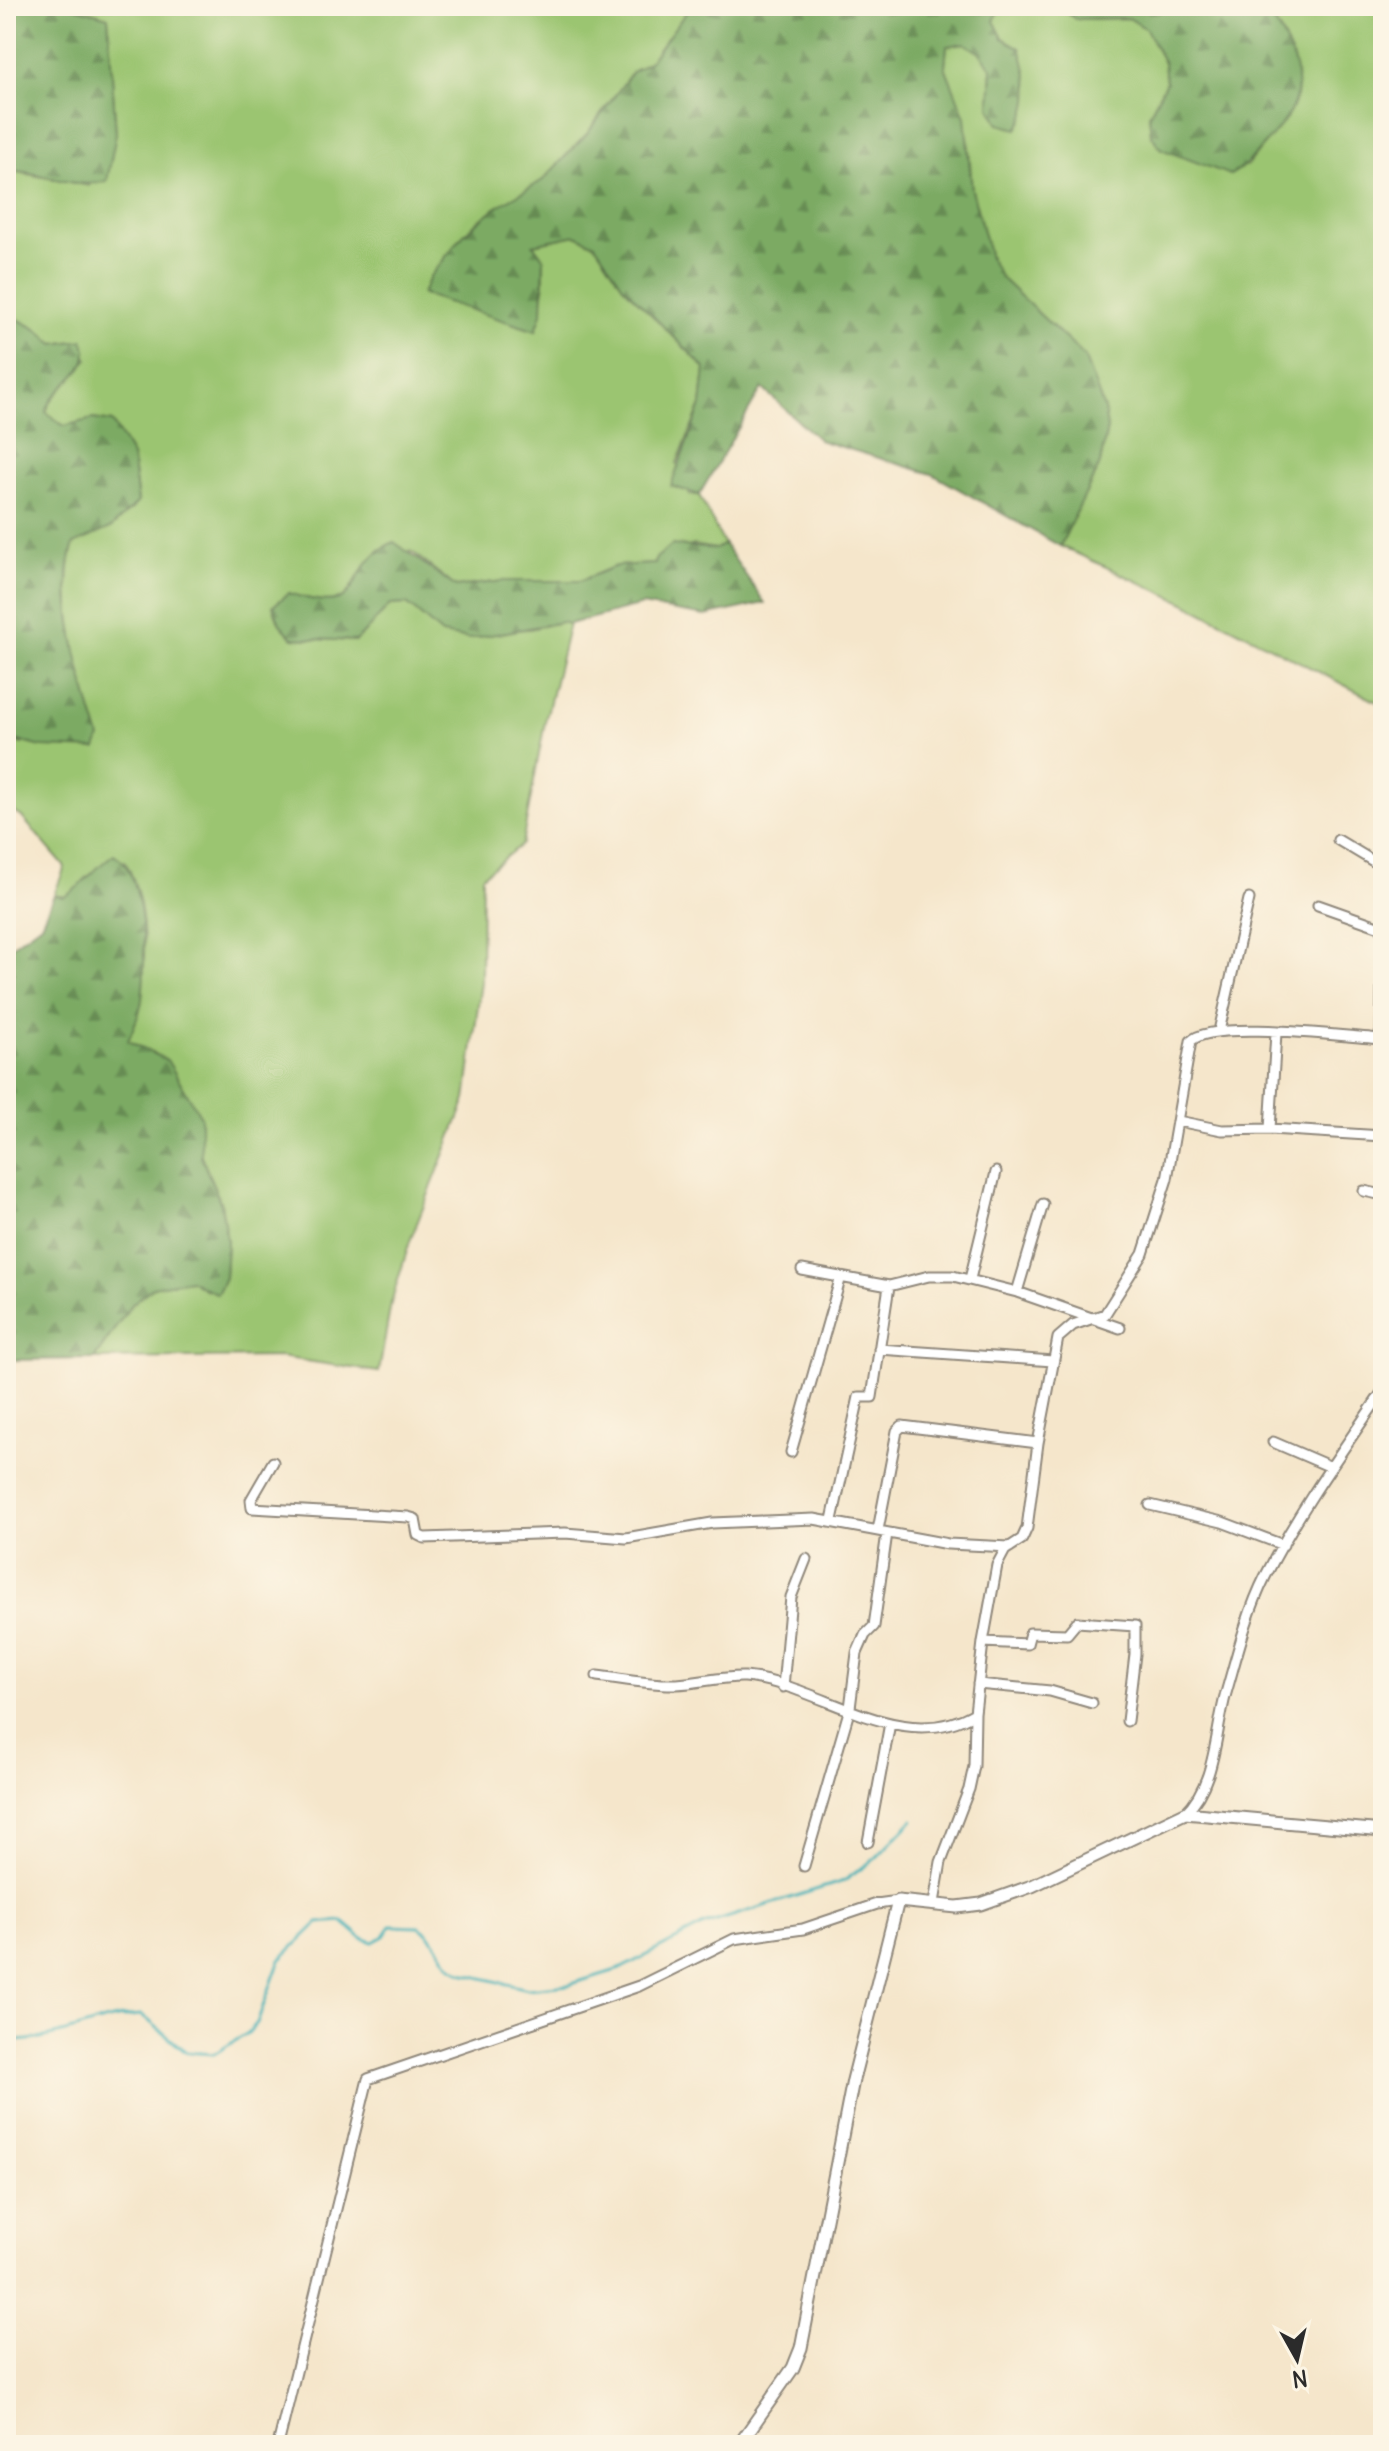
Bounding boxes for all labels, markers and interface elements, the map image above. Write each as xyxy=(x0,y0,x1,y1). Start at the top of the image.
north arrow xyxy=(1257,2319,1337,2399)
text: N xyxy=(1290,2364,1309,2394)

